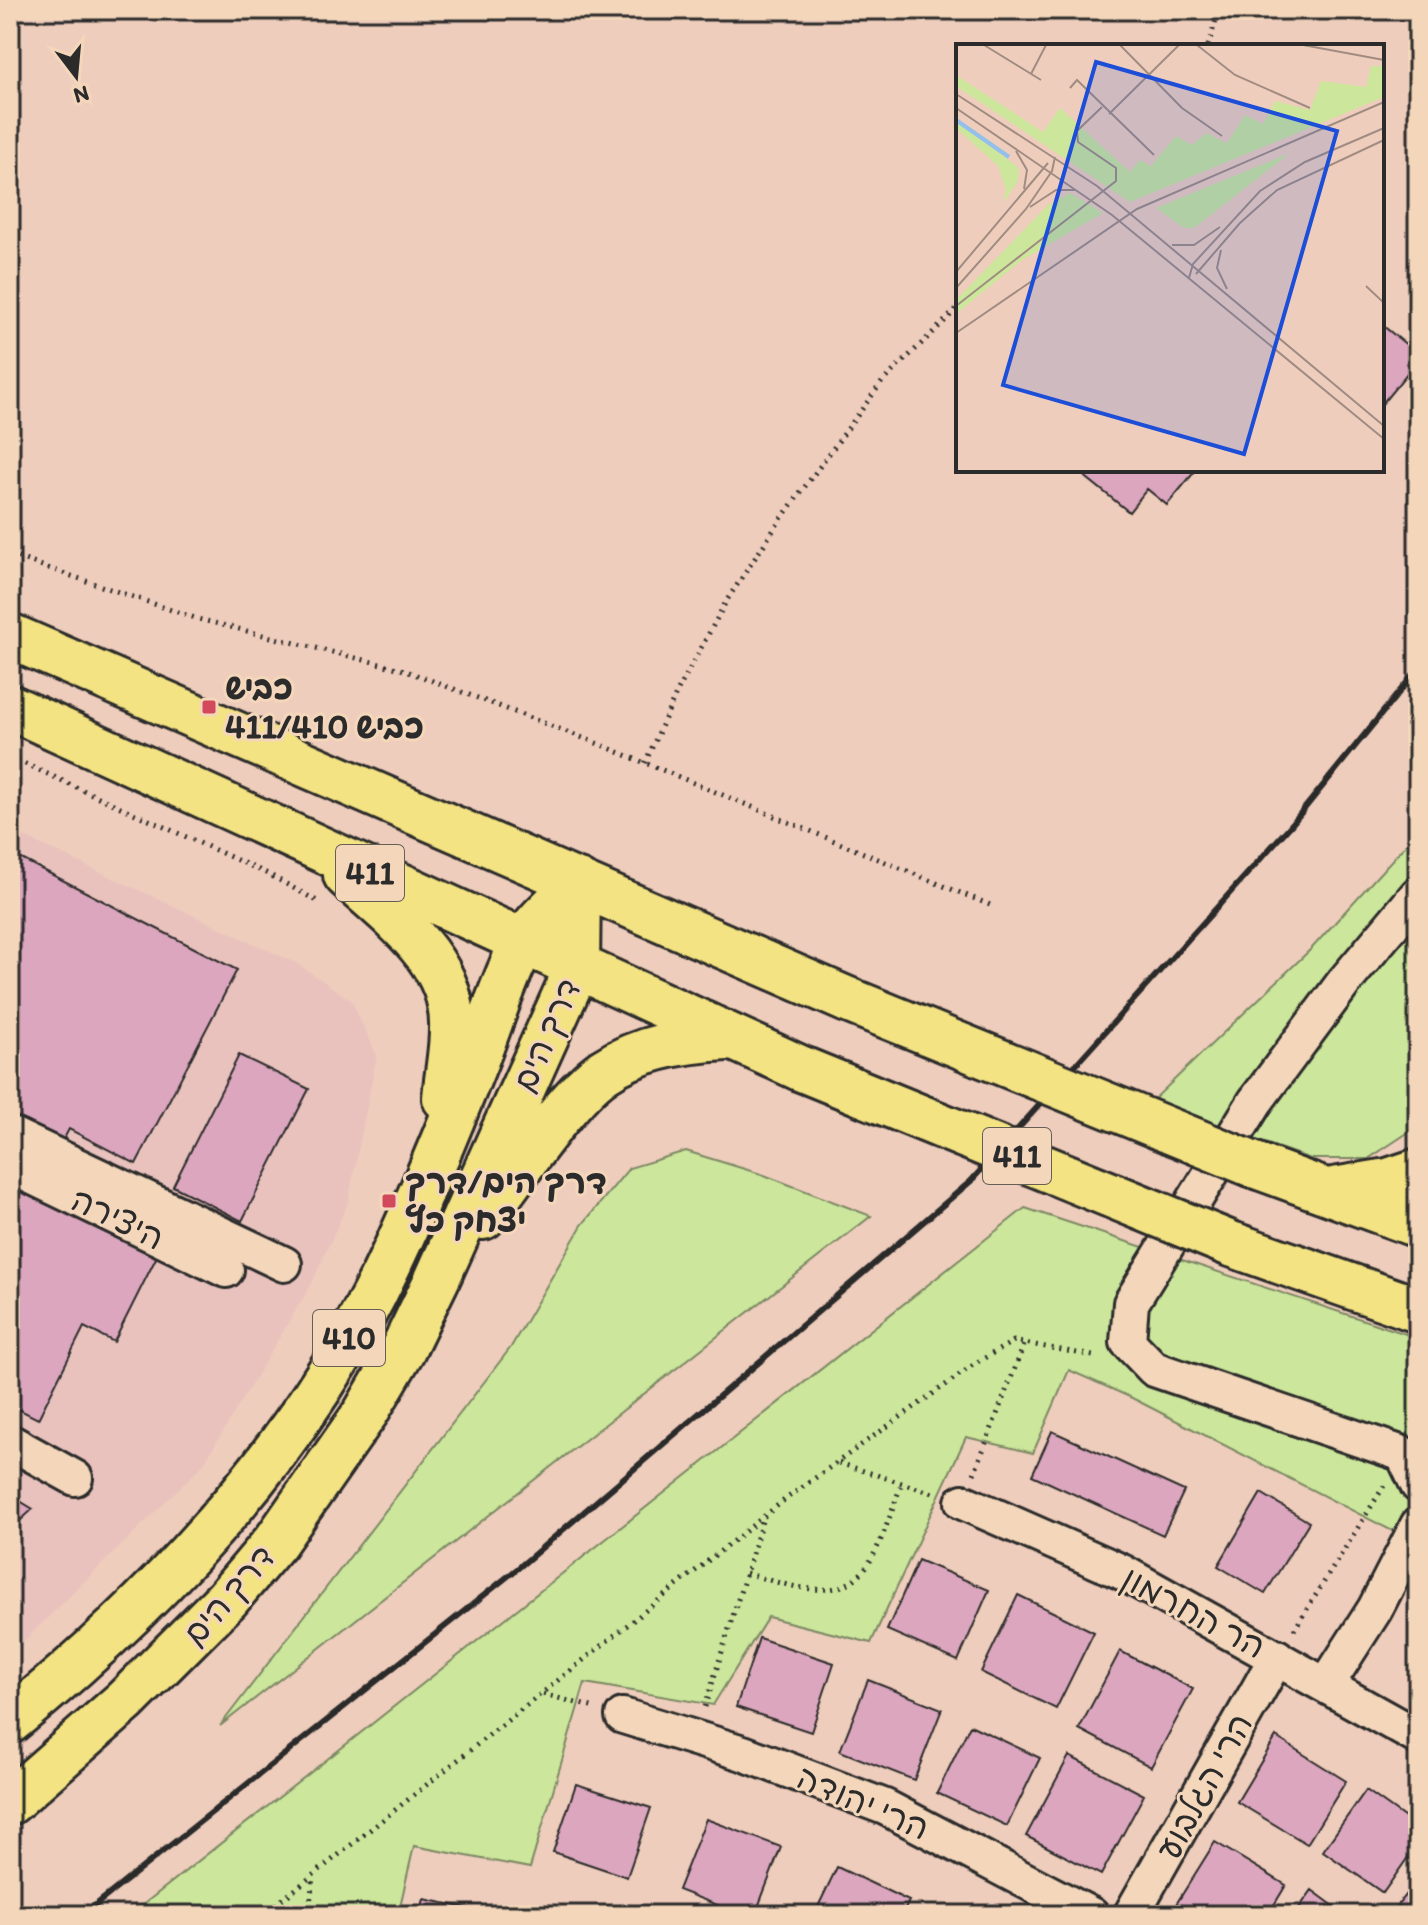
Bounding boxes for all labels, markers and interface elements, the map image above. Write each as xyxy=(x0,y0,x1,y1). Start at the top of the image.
north arrow xyxy=(36,36,116,116)
inset map xyxy=(956,44,1384,472)
text: N xyxy=(71,80,92,110)
place label: כביש 411/כביש 410 xyxy=(225,667,424,747)
marker: כביש 411/כביש 410 xyxy=(200,698,218,716)
road number: 411 xyxy=(336,845,404,901)
street label: דרך הים xyxy=(503,972,590,1098)
road number: 411 xyxy=(983,1128,1051,1184)
place label: דרך הים/דרך יצחק כץ xyxy=(405,1161,607,1241)
street label: היצירה xyxy=(64,1178,171,1258)
marker: דרך הים/דרך יצחק כץ xyxy=(380,1192,398,1210)
road number: 410 xyxy=(313,1310,385,1366)
street label: דרך הים xyxy=(174,1537,283,1654)
street label: הר החרמון xyxy=(1115,1558,1272,1668)
street label: הרי הגלבוע xyxy=(1148,1706,1261,1866)
street label: הרי יהודה xyxy=(790,1756,935,1849)

